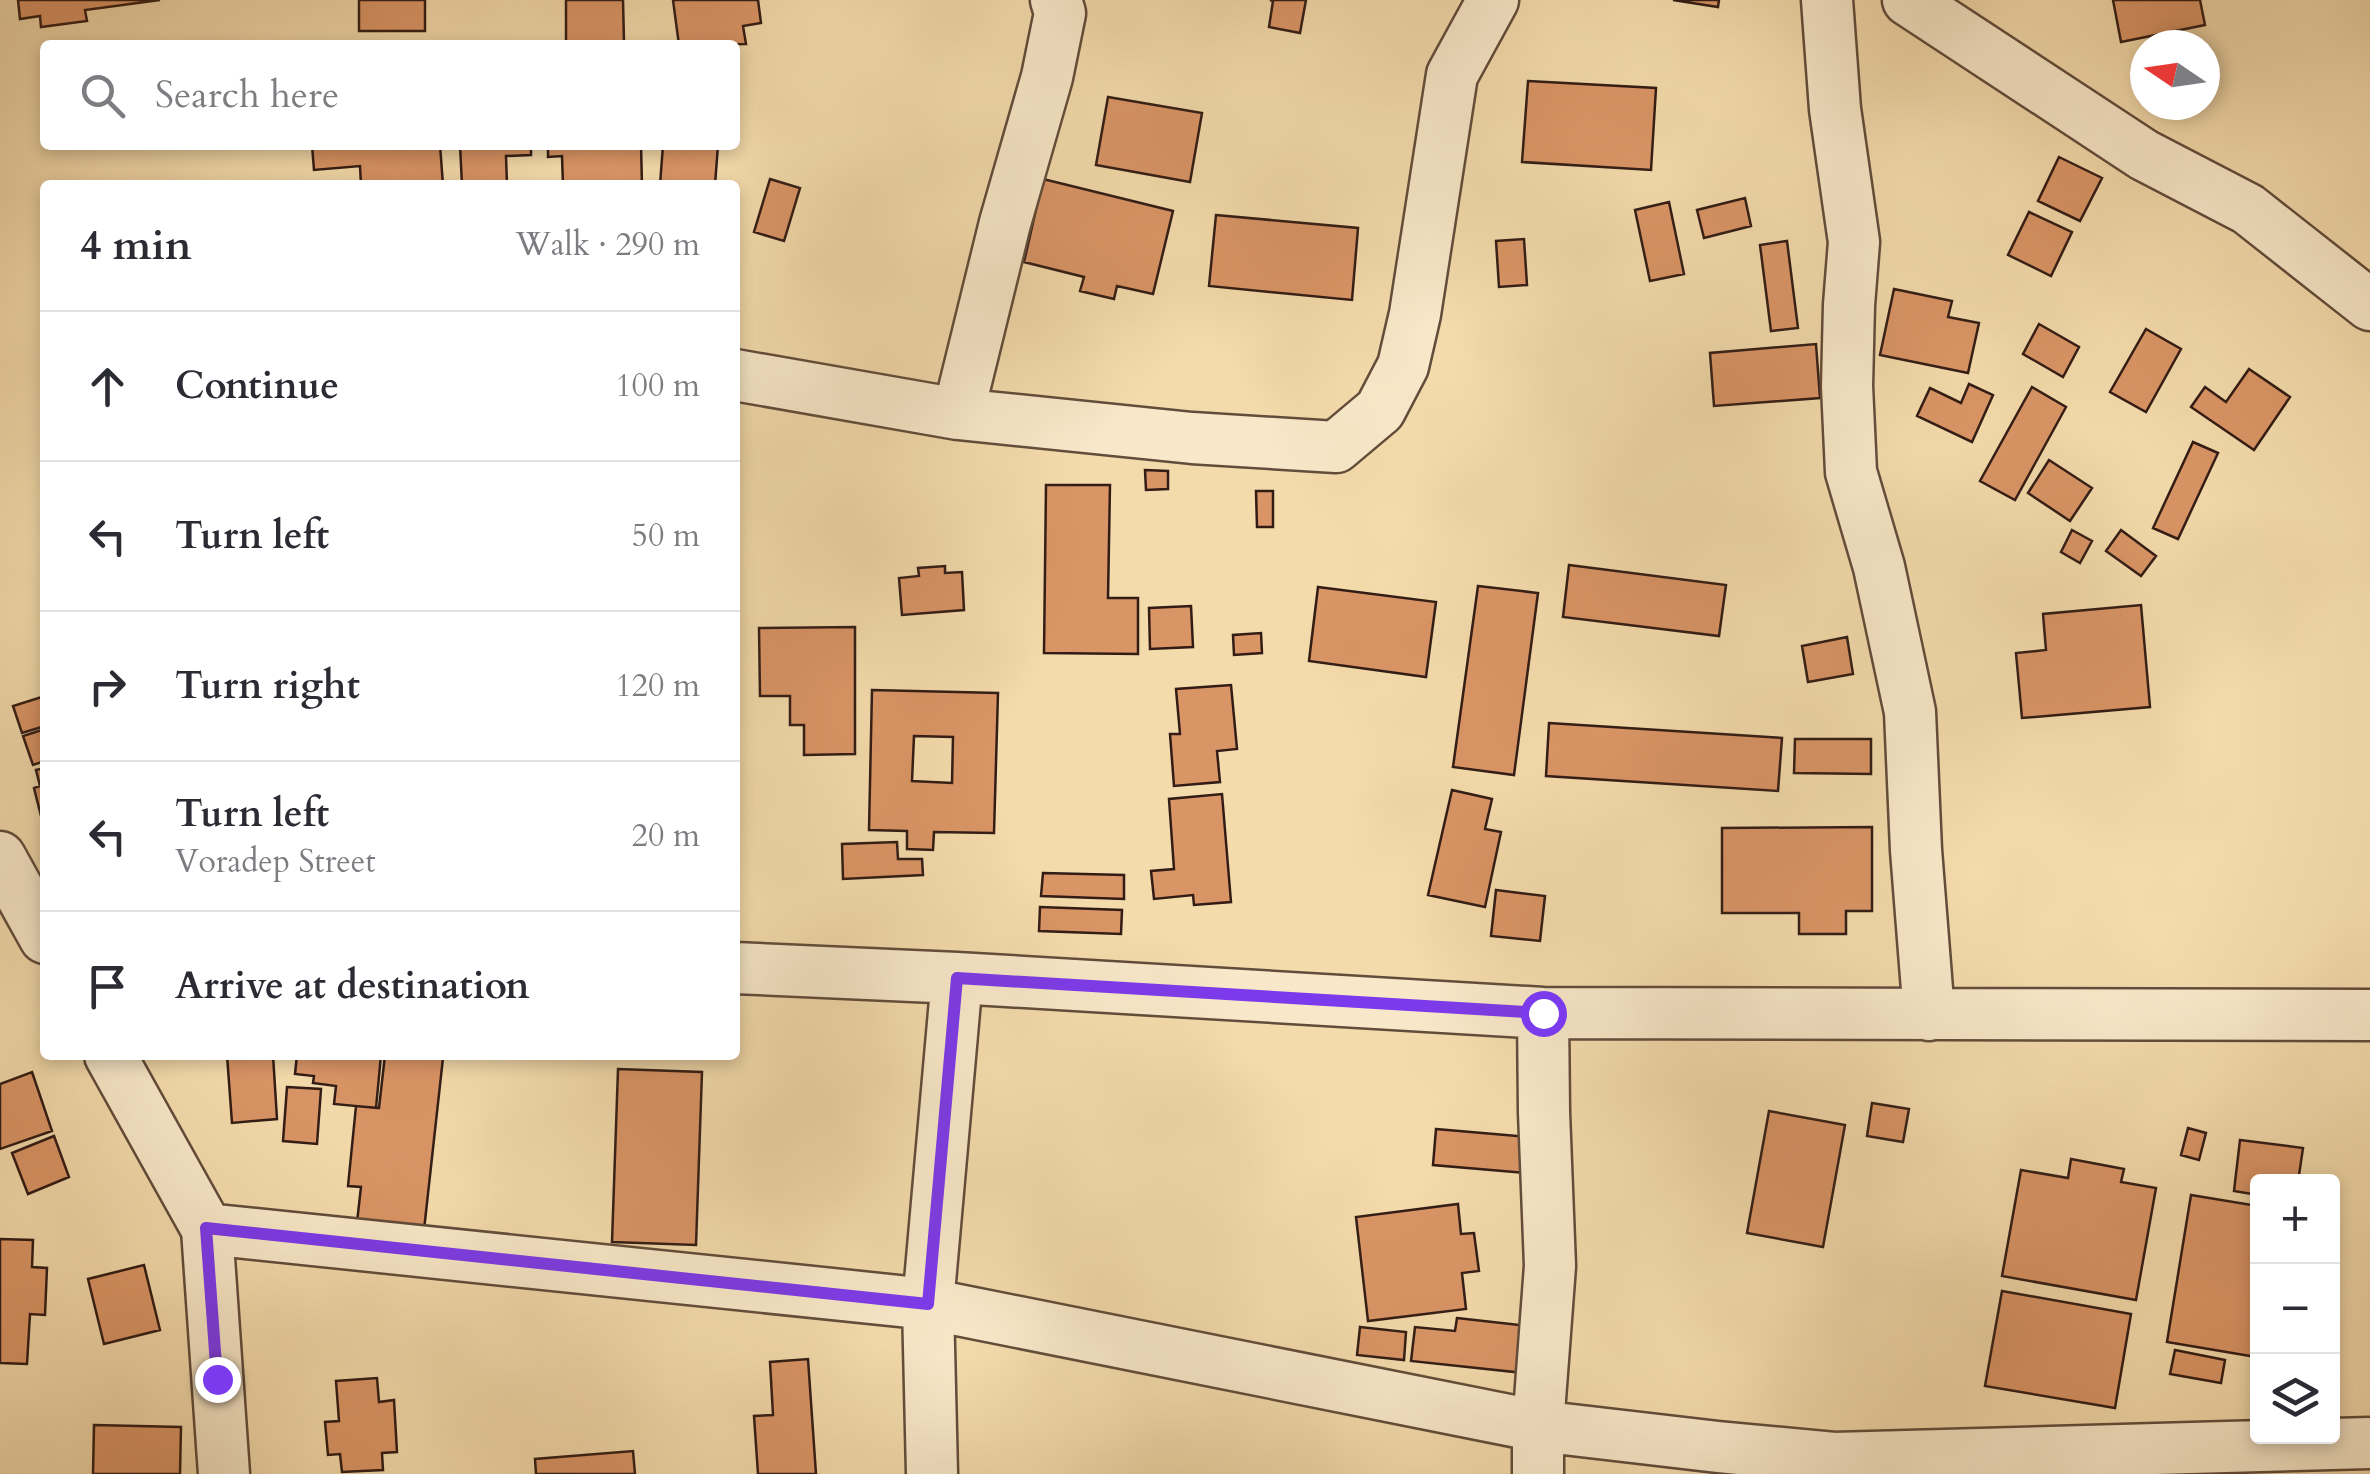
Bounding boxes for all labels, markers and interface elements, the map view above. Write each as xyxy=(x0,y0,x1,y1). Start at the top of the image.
north arrow xyxy=(2130,30,2220,120)
search box xyxy=(40,40,740,150)
icon: search xyxy=(75,68,130,123)
text: Search here xyxy=(155,69,339,121)
text: 4 min xyxy=(80,217,192,274)
text: Walk · 290 m xyxy=(515,223,700,267)
icon: ahead xyxy=(80,359,135,414)
text: Continue xyxy=(175,360,339,412)
text: 100 m xyxy=(615,364,700,408)
icon: left xyxy=(80,509,135,564)
text: Turn left xyxy=(175,510,329,562)
text: 50 m xyxy=(632,514,700,558)
icon: right xyxy=(80,659,135,714)
text: Turn right xyxy=(175,660,360,712)
text: 120 m xyxy=(615,664,700,708)
text: Turn left xyxy=(175,788,329,840)
icon: left xyxy=(80,809,135,864)
text: 20 m xyxy=(632,814,700,858)
text: Voradep Street xyxy=(175,840,375,884)
icon: arrive xyxy=(80,959,135,1014)
text: Arrive at destination xyxy=(175,960,530,1012)
route start xyxy=(1521,991,1567,1037)
map controls xyxy=(2250,1174,2340,1444)
button: + xyxy=(2250,1174,2340,1264)
button: − xyxy=(2250,1264,2340,1354)
button: layers xyxy=(2250,1354,2340,1444)
route end xyxy=(195,1357,241,1403)

